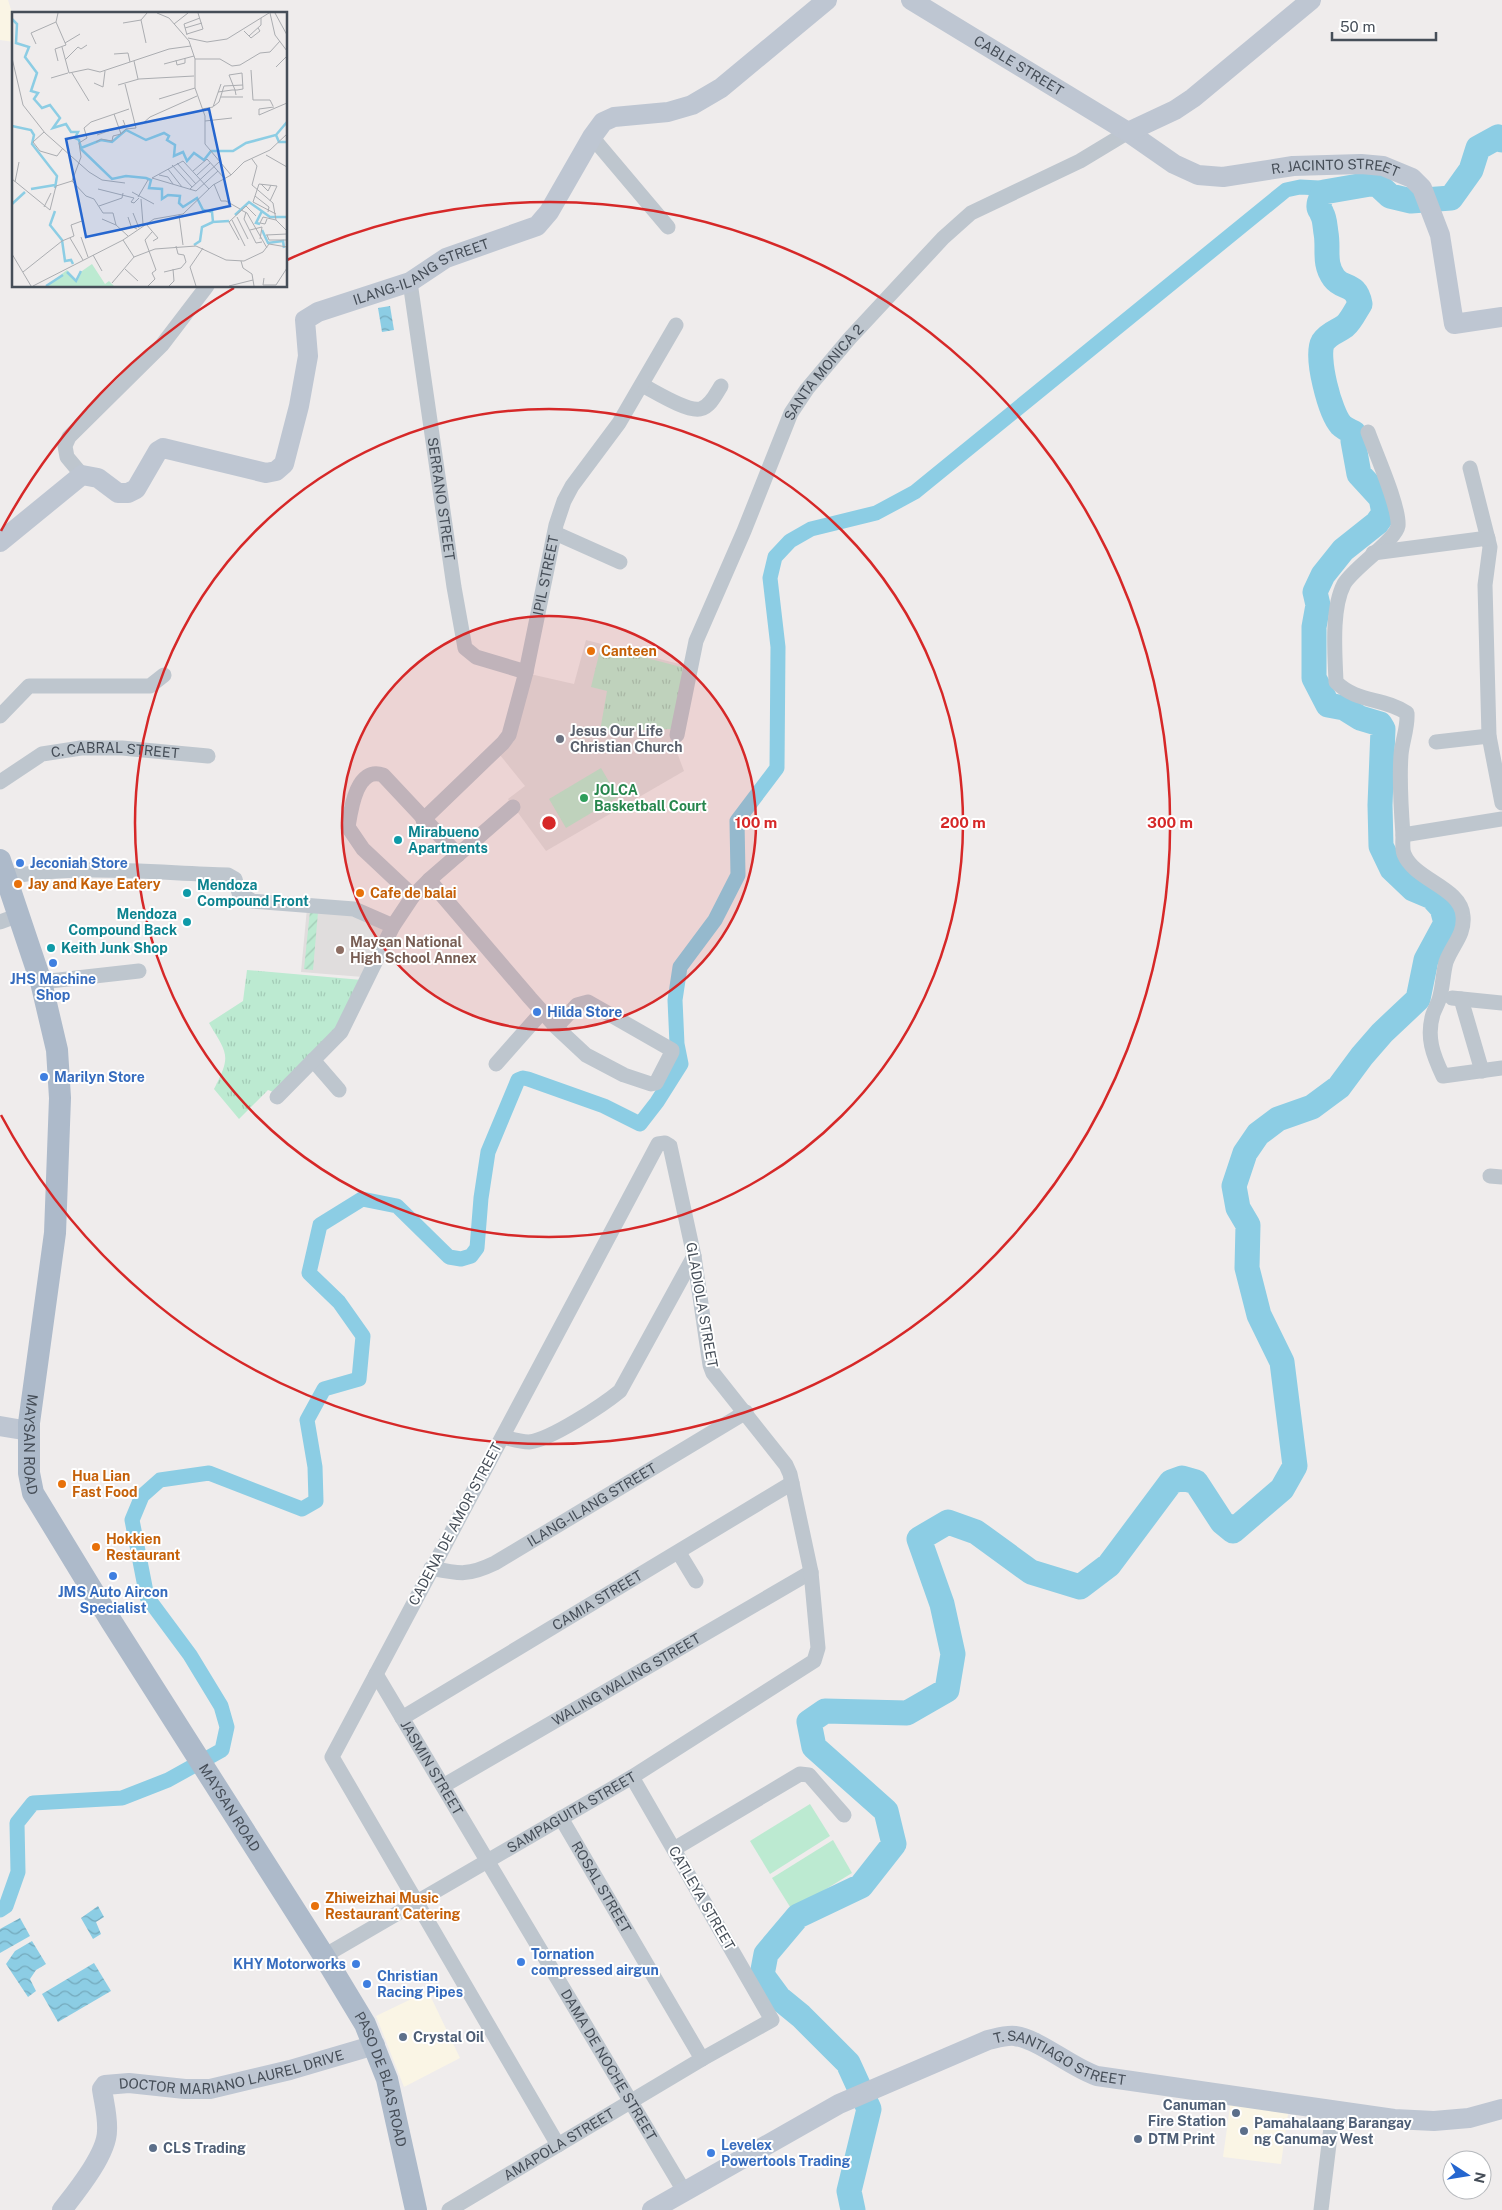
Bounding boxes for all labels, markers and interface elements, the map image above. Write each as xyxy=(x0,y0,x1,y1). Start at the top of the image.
scale bar xyxy=(1332,10,1436,42)
inset map xyxy=(12,12,288,288)
text: 50 m xyxy=(1340,18,1375,35)
street label: CABLE STREET xyxy=(971,32,1066,99)
street label: R. JACINTO STREET xyxy=(1270,156,1402,180)
street label: ILANG-ILANG STREET xyxy=(351,235,491,308)
street label: SANTA MONICA 2 xyxy=(781,321,867,423)
street label: SERRANO STREET xyxy=(424,436,458,561)
street label: IPIL STREET xyxy=(530,534,562,617)
place label: Canteen xyxy=(601,643,657,659)
marker: Canteen xyxy=(585,645,597,657)
place label: Jesus Our Life Christian Church xyxy=(570,723,683,755)
marker: Jesus Our Life Christian Church xyxy=(554,733,566,745)
street label: C. CABRAL STREET xyxy=(50,740,180,761)
place label: JOLCA Basketball Court xyxy=(594,782,707,814)
marker: JOLCA Basketball Court xyxy=(578,792,590,804)
centre of rings xyxy=(540,814,558,832)
text: 100 m xyxy=(735,814,777,831)
text: 200 m xyxy=(940,814,986,831)
text: 300 m xyxy=(1147,814,1193,831)
place label: Mirabueno Apartments xyxy=(408,824,488,856)
marker: Mirabueno Apartments xyxy=(392,834,404,846)
place label: Jeconiah Store xyxy=(30,855,128,871)
marker: Jeconiah Store xyxy=(14,857,26,869)
place label: Jay and Kaye Eatery xyxy=(28,876,161,892)
place label: Mendoza Compound Front xyxy=(197,877,309,909)
marker: Jay and Kaye Eatery xyxy=(12,878,24,890)
place label: Cafe de balai xyxy=(370,885,457,901)
marker: Mendoza Compound Front xyxy=(181,887,193,899)
marker: Cafe de balai xyxy=(354,887,366,899)
place label: Mendoza Compound Back xyxy=(68,906,177,938)
marker: Mendoza Compound Back xyxy=(181,916,193,928)
place label: Maysan National High School Annex xyxy=(350,934,477,966)
place label: Keith Junk Shop xyxy=(61,940,168,956)
marker: Keith Junk Shop xyxy=(45,942,57,954)
marker: Maysan National High School Annex xyxy=(334,944,346,956)
marker: JHS Machine Shop xyxy=(47,957,59,969)
place label: JHS Machine Shop xyxy=(10,971,96,1003)
place label: Hilda Store xyxy=(547,1004,622,1020)
marker: Hilda Store xyxy=(531,1006,543,1018)
place label: Marilyn Store xyxy=(54,1069,145,1085)
marker: Marilyn Store xyxy=(38,1071,50,1083)
street label: GLADIOLA STREET xyxy=(683,1241,721,1369)
street label: MAYSAN ROAD xyxy=(21,1393,41,1496)
street label: CADENA DE AMOR STREET xyxy=(405,1440,505,1608)
street label: ILANG-ILANG STREET xyxy=(524,1460,659,1550)
place label: Hua Lian Fast Food xyxy=(72,1468,138,1500)
marker: Hua Lian Fast Food xyxy=(56,1478,68,1490)
place label: Hokkien Restaurant xyxy=(106,1531,181,1563)
marker: Hokkien Restaurant xyxy=(90,1541,102,1553)
street label: CAMIA STREET xyxy=(549,1567,645,1634)
marker: JMS Auto Aircon Specialist xyxy=(107,1570,119,1582)
place label: JMS Auto Aircon Specialist xyxy=(58,1584,168,1616)
street label: WALING WALING STREET xyxy=(549,1630,703,1729)
street label: JASMIN STREET xyxy=(397,1717,466,1818)
street label: MAYSAN ROAD xyxy=(196,1761,264,1855)
street label: SAMPAGUITA STREET xyxy=(504,1769,639,1856)
street label: ROSAL STREET xyxy=(568,1838,634,1936)
street label: CATLEYA STREET xyxy=(666,1843,738,1953)
place label: Zhiweizhai Music Restaurant Catering xyxy=(325,1890,461,1922)
marker: Zhiweizhai Music Restaurant Catering xyxy=(309,1900,321,1912)
place label: Tornation compressed airgun xyxy=(531,1946,659,1978)
place label: KHY Motorworks xyxy=(233,1956,346,1972)
marker: Tornation compressed airgun xyxy=(515,1956,527,1968)
marker: KHY Motorworks xyxy=(350,1958,362,1970)
place label: Christian Racing Pipes xyxy=(377,1968,463,2000)
marker: Christian Racing Pipes xyxy=(361,1978,373,1990)
street label: DAMA DE NOCHE STREET xyxy=(558,1986,660,2143)
street label: PASO DE BLAS ROAD xyxy=(351,2009,410,2148)
street label: T. SANTIAGO STREET xyxy=(992,2028,1127,2088)
place label: Crystal Oil xyxy=(413,2029,485,2045)
marker: Crystal Oil xyxy=(397,2031,409,2043)
street label: DOCTOR MARIANO LAUREL DRIVE xyxy=(118,2047,346,2097)
place label: Canuman Fire Station xyxy=(1148,2097,1226,2129)
street label: AMAPOLA STREET xyxy=(501,2105,617,2184)
marker: Canuman Fire Station xyxy=(1230,2107,1242,2119)
place label: Pamahalaang Barangay ng Canumay West xyxy=(1254,2115,1412,2147)
marker: Pamahalaang Barangay ng Canumay West xyxy=(1238,2125,1250,2137)
place label: DTM Print xyxy=(1148,2131,1215,2147)
marker: DTM Print xyxy=(1132,2133,1144,2145)
place label: Levelex Powertools Trading xyxy=(721,2137,851,2169)
place label: CLS Trading xyxy=(163,2140,246,2156)
marker: CLS Trading xyxy=(147,2142,159,2154)
marker: Levelex Powertools Trading xyxy=(705,2147,717,2159)
north arrow xyxy=(1442,2150,1492,2200)
text: N xyxy=(1471,2171,1489,2185)

